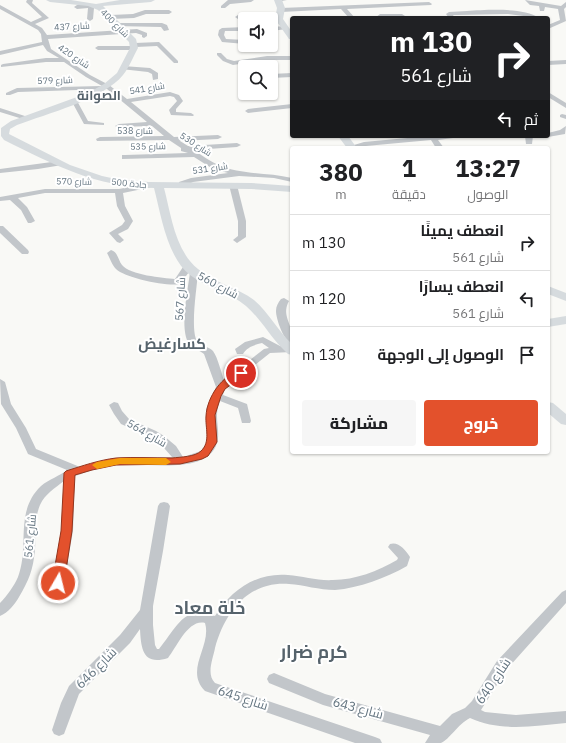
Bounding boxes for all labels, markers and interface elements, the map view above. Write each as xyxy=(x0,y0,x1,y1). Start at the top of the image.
street label: شارع 400 xyxy=(98,6,132,40)
map controls xyxy=(238,12,278,100)
button: sound xyxy=(238,12,278,52)
street label: شارع 437 xyxy=(54,20,90,33)
text: 130 m xyxy=(390,23,472,60)
icon: right xyxy=(486,32,538,84)
street label: شارع 420 xyxy=(56,41,92,71)
button: search xyxy=(238,60,278,100)
text: شارع 561 xyxy=(400,64,472,87)
street label: شارع 579 xyxy=(37,74,73,87)
street label: شارع 541 xyxy=(128,80,166,97)
district label: الصوانة xyxy=(77,87,121,104)
icon: left xyxy=(494,108,516,130)
text: ثم xyxy=(524,110,538,129)
street label: شارع 538 xyxy=(117,125,153,137)
street label: شارع 530 xyxy=(177,130,214,159)
street label: شارع 535 xyxy=(130,140,166,153)
text: 1 xyxy=(402,152,416,184)
text: 13:27 xyxy=(455,152,521,184)
text: 380 xyxy=(319,156,363,188)
street label: شارع 531 xyxy=(192,160,229,177)
street label: شارع 570 xyxy=(56,175,92,188)
street label: جادة 500 xyxy=(111,176,147,190)
text: m xyxy=(335,186,347,203)
text: دقيقة xyxy=(392,186,426,203)
text: الوصول xyxy=(467,186,509,203)
text: انعطف يمينًا xyxy=(420,221,504,240)
icon: right xyxy=(516,232,538,254)
text: 130 m xyxy=(302,233,346,252)
text: شارع 561 xyxy=(452,249,504,266)
street label: شارع 560 xyxy=(195,269,241,302)
street label: شارع 567 xyxy=(172,277,189,321)
text: انعطف يسارًا xyxy=(419,277,504,296)
icon: left xyxy=(516,288,538,310)
text: 120 m xyxy=(302,289,346,308)
text: شارع 561 xyxy=(452,305,504,322)
district label: كسارغيض xyxy=(138,334,206,353)
icon: arrive xyxy=(516,344,538,366)
text: 130 m xyxy=(302,345,346,364)
text: الوصول إلى الوجهة xyxy=(377,345,504,364)
pin xyxy=(224,356,258,390)
icon: arrive xyxy=(230,362,252,384)
button: مشاركة xyxy=(302,400,416,446)
button: خروج xyxy=(424,400,538,446)
street label: شارع 564 xyxy=(124,416,169,451)
street label: شارع 561 xyxy=(21,514,40,559)
position arrow xyxy=(37,562,79,604)
district label: خلة معاد xyxy=(174,596,246,619)
district label: كرم ضرار xyxy=(279,640,348,664)
street label: شارع 646 xyxy=(72,644,120,692)
street label: شارع 640 xyxy=(472,655,514,707)
street label: شارع 645 xyxy=(216,682,270,714)
street label: شارع 643 xyxy=(331,693,385,723)

